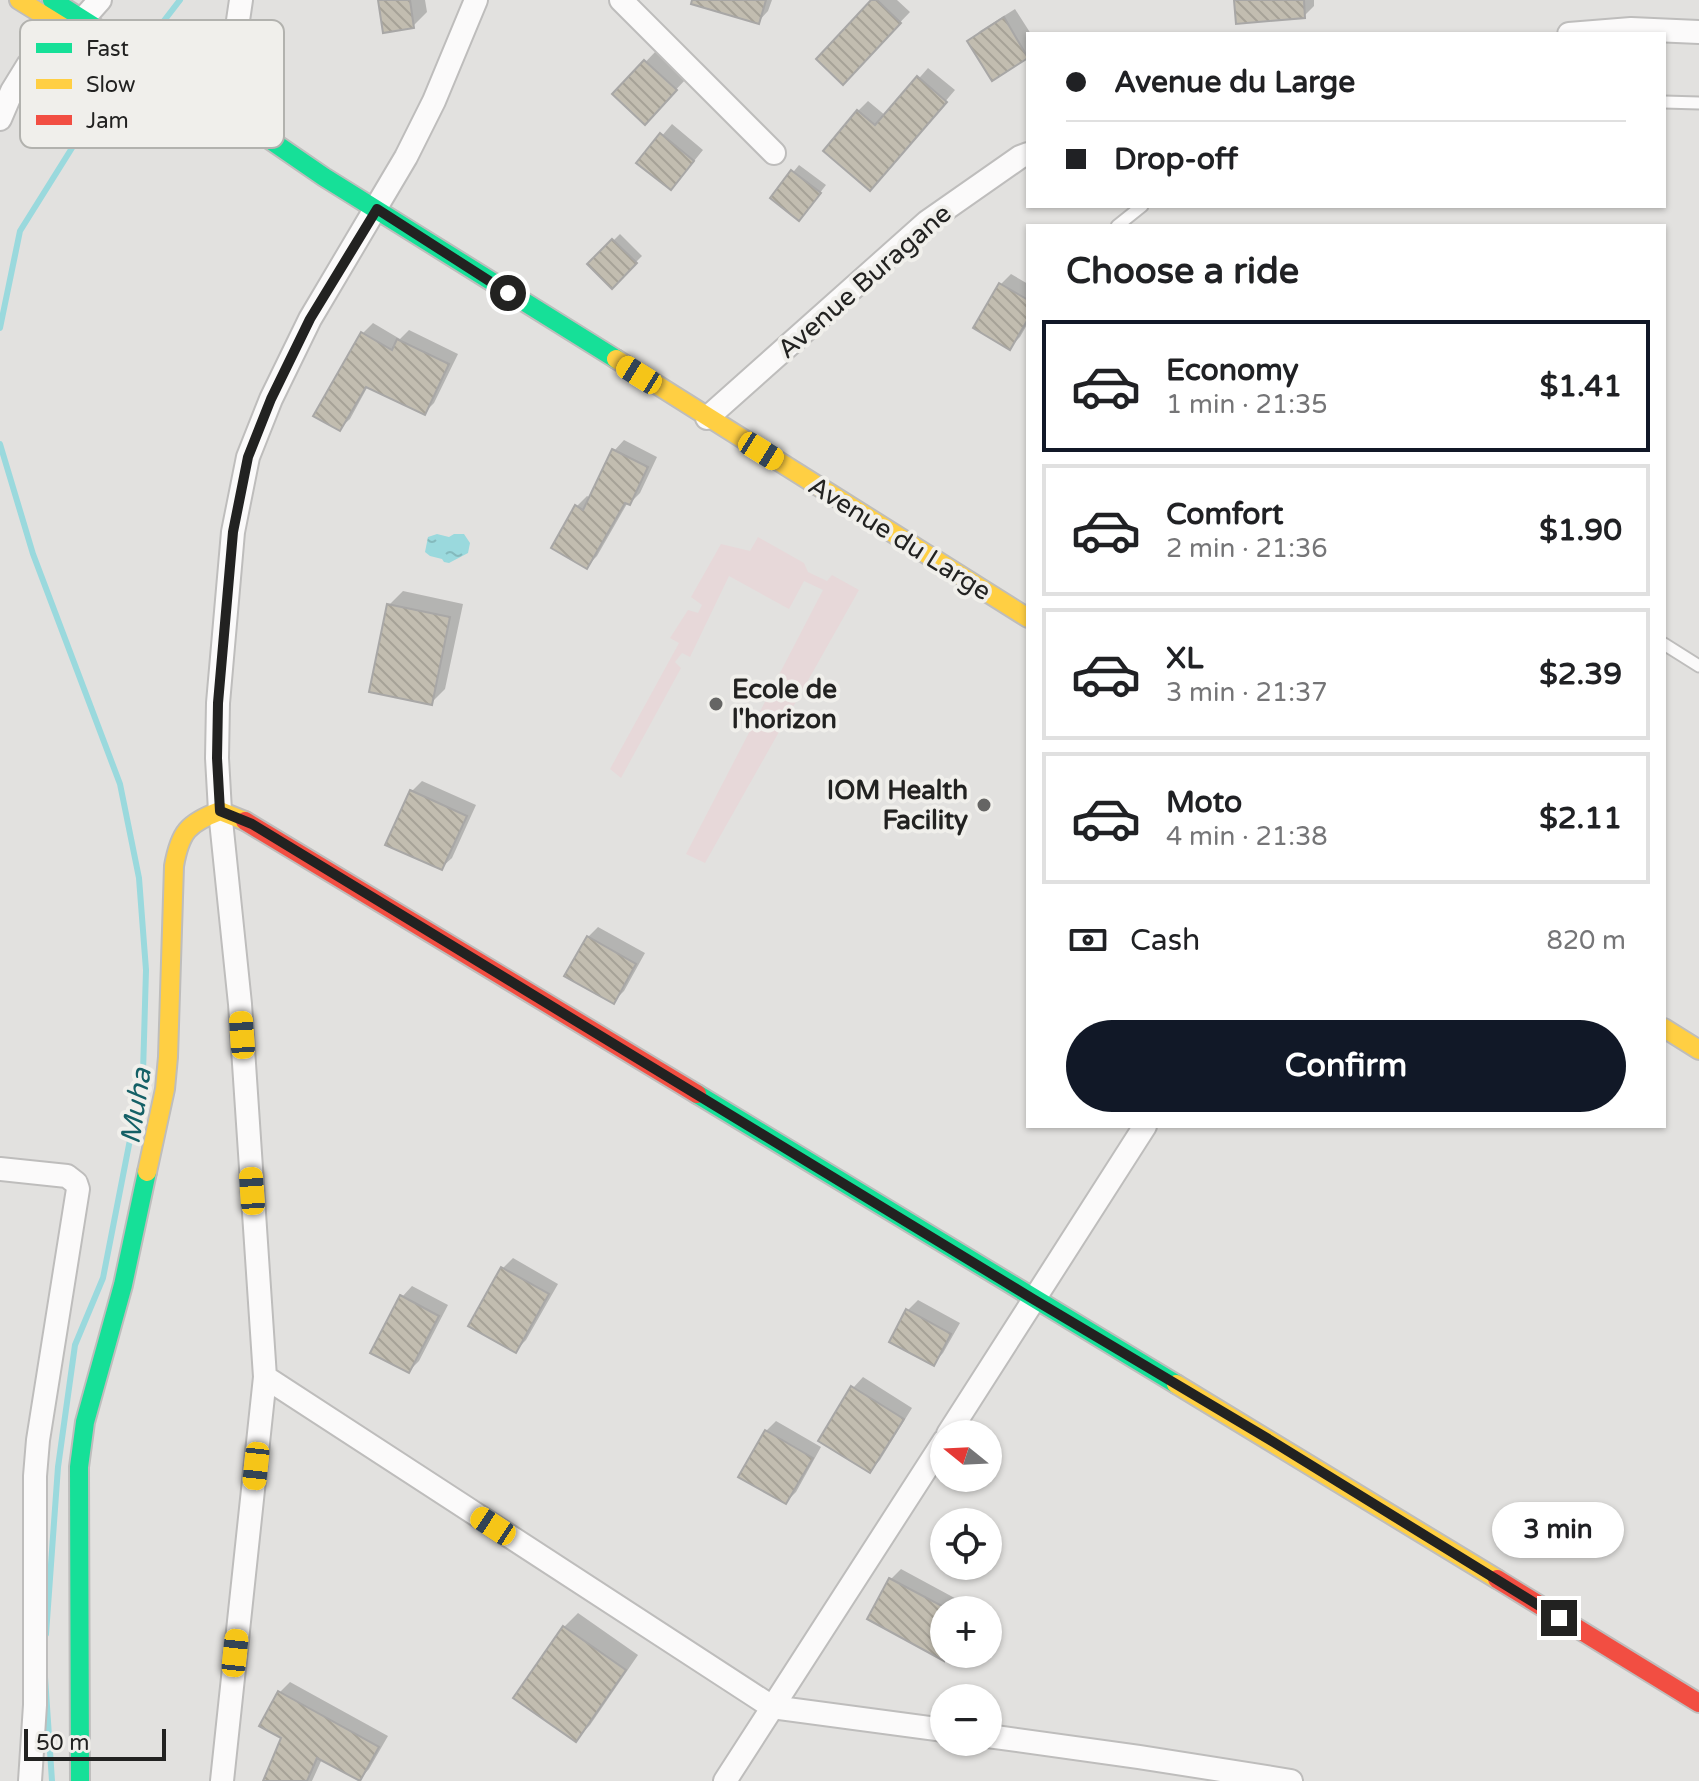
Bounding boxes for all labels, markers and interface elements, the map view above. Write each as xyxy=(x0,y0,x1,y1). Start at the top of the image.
legend xyxy=(20,20,284,148)
text: Fast xyxy=(86,36,129,62)
text: Avenue du Large xyxy=(1114,64,1355,101)
text: Slow xyxy=(86,72,136,98)
text: Jam xyxy=(86,108,129,134)
text: Drop-off xyxy=(1114,141,1238,178)
street label: Avenue Buragane xyxy=(771,198,957,365)
text: Choose a ride xyxy=(1066,250,1299,293)
route start xyxy=(490,275,526,311)
icon: car xyxy=(1070,350,1142,422)
car xyxy=(612,352,666,398)
text: Economy xyxy=(1166,352,1299,389)
text: $1.41 xyxy=(1540,368,1622,405)
text: 1 min · 21:35 xyxy=(1166,389,1328,420)
car xyxy=(734,428,788,474)
street label: Avenue du Large xyxy=(803,470,997,607)
icon: car xyxy=(1070,494,1142,566)
text: Comfort xyxy=(1166,496,1284,533)
text: $1.90 xyxy=(1539,512,1622,549)
text: 2 min · 21:36 xyxy=(1166,533,1328,564)
icon: car xyxy=(1070,638,1142,710)
text: XL xyxy=(1166,640,1203,677)
text: $2.39 xyxy=(1539,656,1622,693)
place label: Ecole de l'horizon xyxy=(732,674,837,735)
text: 3 min · 21:37 xyxy=(1166,677,1328,708)
marker: Ecole de l'horizon xyxy=(707,695,725,713)
place label: IOM Health Facility xyxy=(827,775,968,836)
icon: car xyxy=(1070,782,1142,854)
text: Moto xyxy=(1166,784,1242,821)
marker: IOM Health Facility xyxy=(975,796,993,814)
text: $2.11 xyxy=(1539,800,1622,837)
text: 4 min · 21:38 xyxy=(1166,821,1328,852)
icon: cash xyxy=(1066,918,1110,962)
text: Cash xyxy=(1130,922,1200,959)
text: 820 m xyxy=(1546,925,1626,956)
car xyxy=(228,1010,256,1060)
button: Confirm xyxy=(1066,1020,1626,1112)
water label: Muha xyxy=(113,1064,159,1147)
car xyxy=(238,1166,266,1216)
north arrow xyxy=(930,1420,1002,1492)
map controls xyxy=(930,1420,1002,1756)
car xyxy=(242,1441,270,1491)
callout: 3 min xyxy=(1493,1502,1625,1558)
car xyxy=(466,1503,520,1549)
button: locate xyxy=(930,1508,1002,1580)
text: 3 min xyxy=(1523,1514,1593,1545)
button: + xyxy=(930,1596,1002,1668)
route end xyxy=(1541,1600,1577,1636)
car xyxy=(221,1628,249,1678)
button: − xyxy=(930,1684,1002,1756)
scale bar xyxy=(24,1725,166,1761)
text: 50 m xyxy=(36,1730,90,1756)

